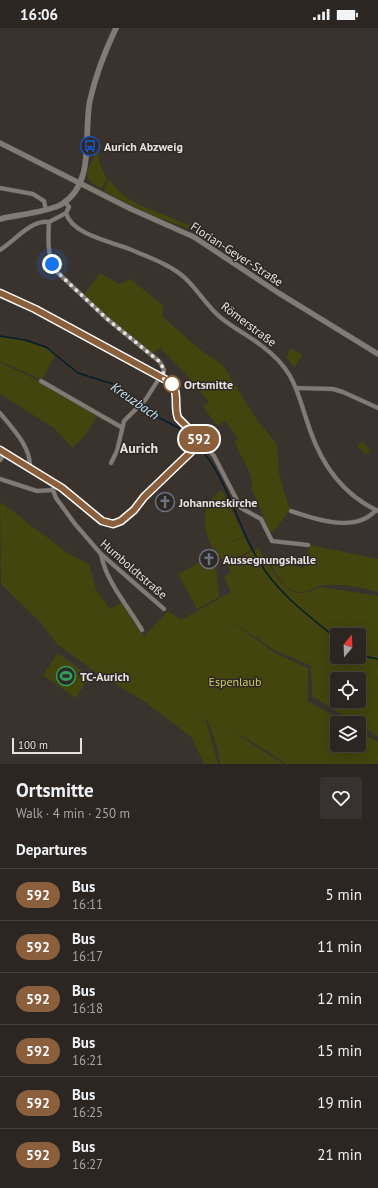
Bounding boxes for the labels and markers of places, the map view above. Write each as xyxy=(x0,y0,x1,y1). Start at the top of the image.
bus stop icon: Aurich Abzweig xyxy=(79,135,101,157)
place label: Aurich Abzweig xyxy=(104,139,183,154)
marker: Ortsmitte xyxy=(163,375,181,393)
place label: Ortsmitte xyxy=(184,377,233,392)
church icon: Johanneskirche xyxy=(154,491,176,513)
place label: Johanneskirche xyxy=(178,495,257,510)
church icon: Aussegnungshalle xyxy=(198,548,220,570)
place label: Aussegnungshalle xyxy=(223,552,316,567)
sports icon: TC-Aurich xyxy=(55,665,77,687)
place label: TC-Aurich xyxy=(80,669,129,684)

